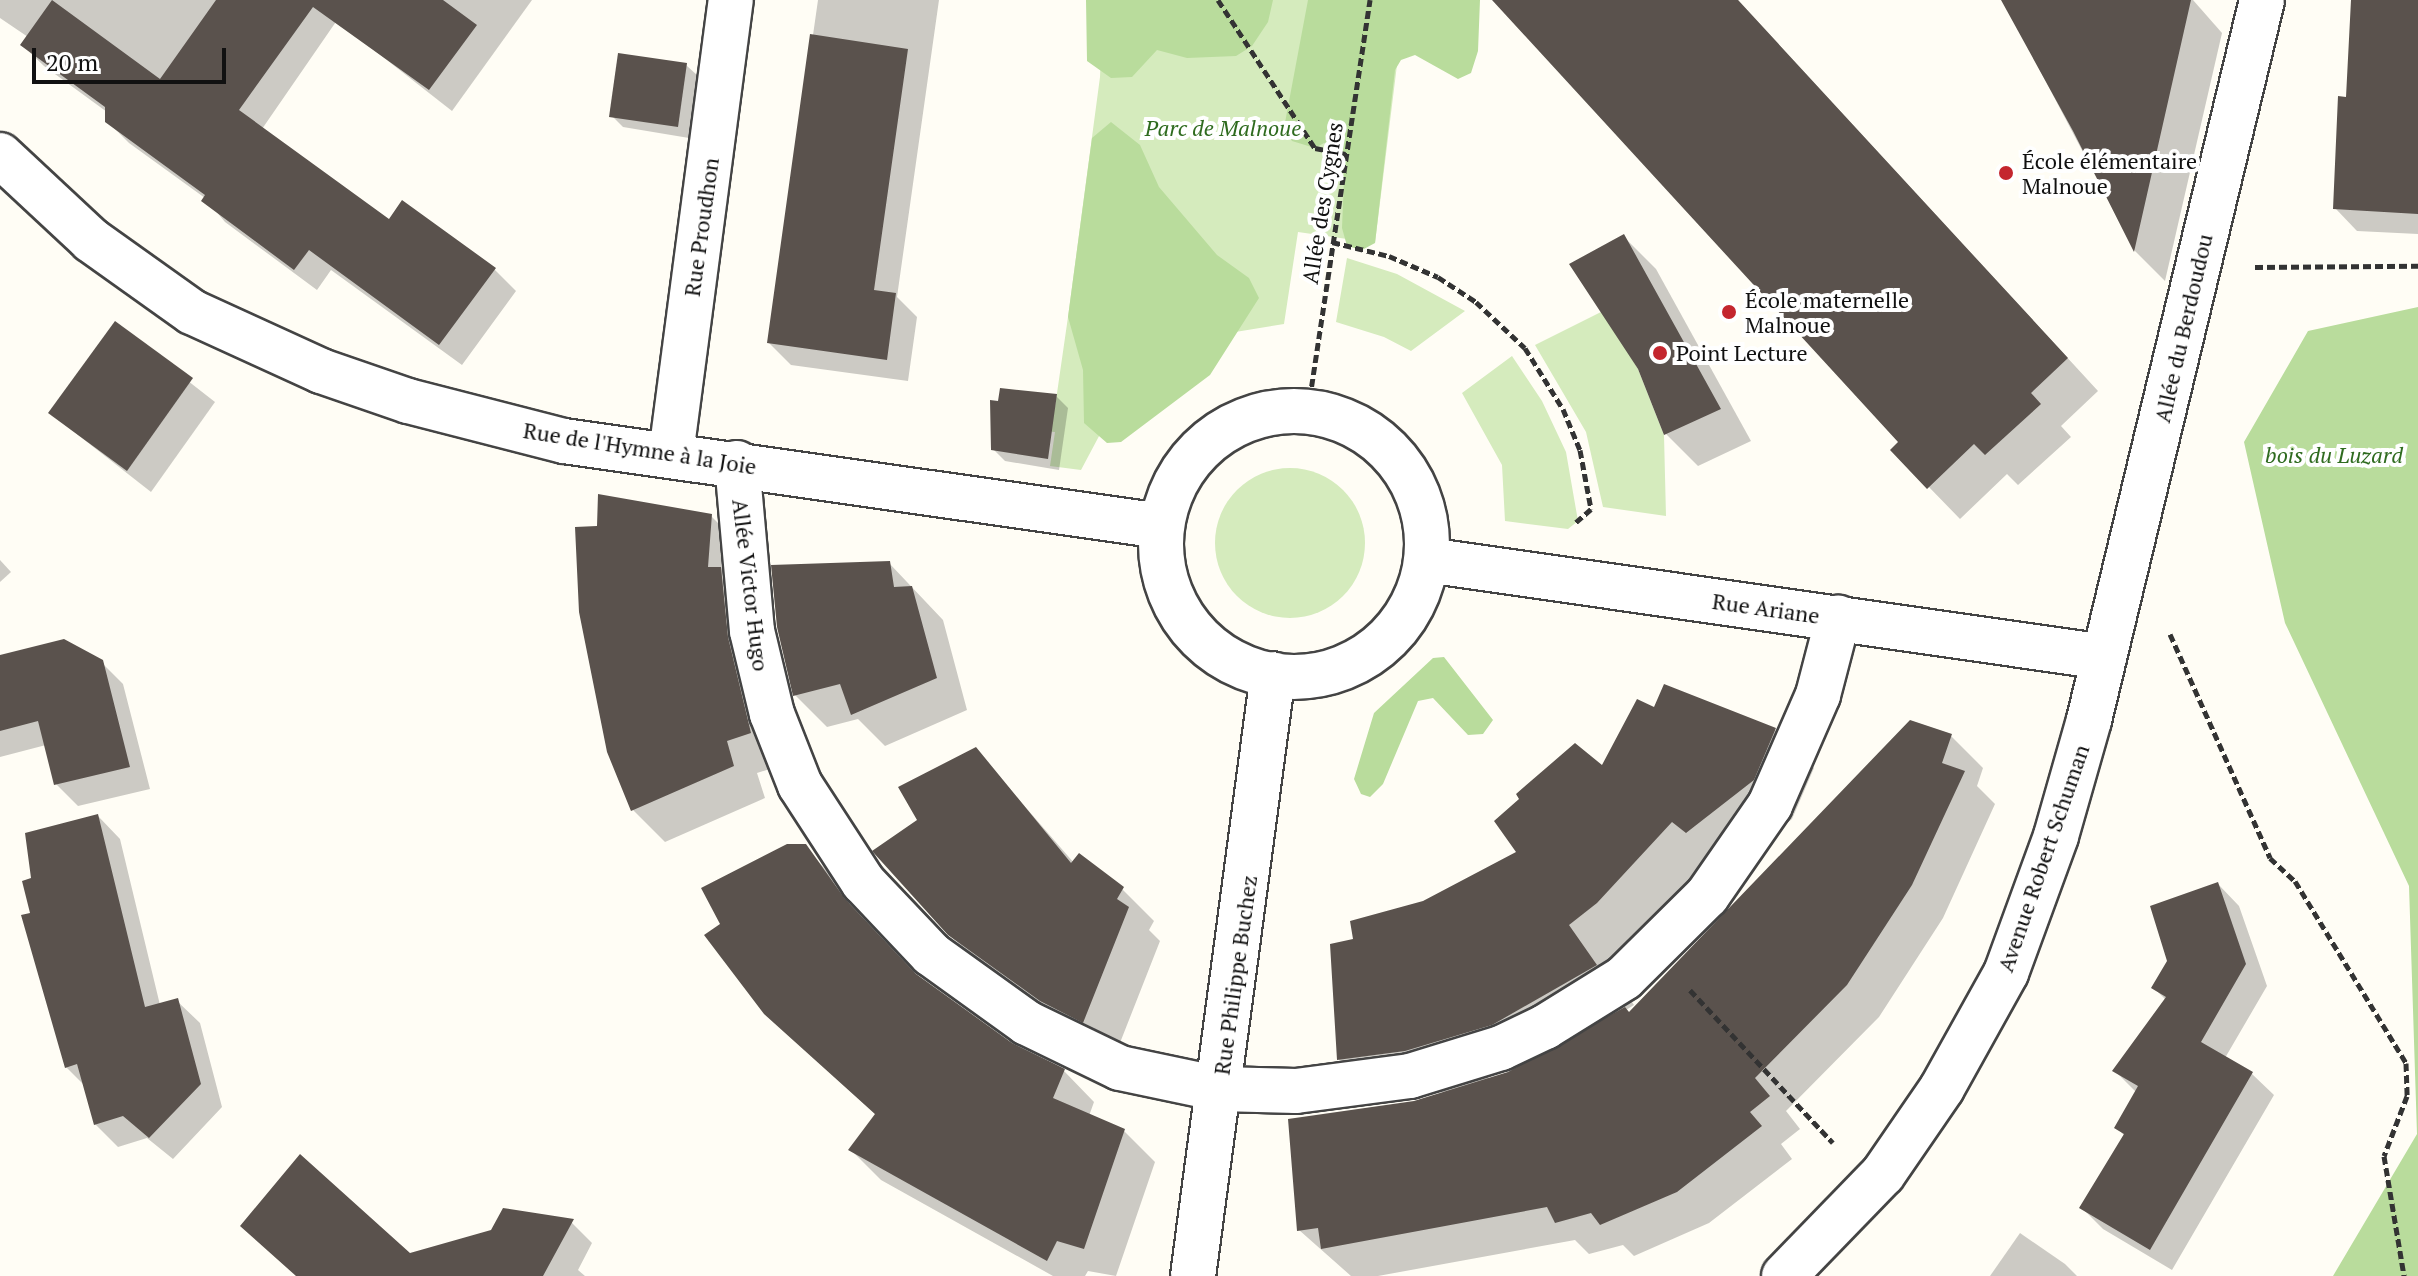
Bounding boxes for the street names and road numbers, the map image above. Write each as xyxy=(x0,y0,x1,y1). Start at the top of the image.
street label: Allée des Cygnes xyxy=(1296,120,1348,286)
street label: Rue Proudhon xyxy=(678,156,724,298)
street label: Allée du Berdoudou xyxy=(2148,231,2218,425)
street label: Rue de l'Hymne à la Joie xyxy=(522,417,758,479)
street label: Allée Victor Hugo xyxy=(727,497,775,673)
street label: Rue Ariane xyxy=(1710,587,1822,629)
street label: Avenue Robert Schuman xyxy=(1992,741,2094,975)
street label: Rue Philippe Buchez xyxy=(1208,874,1262,1076)

